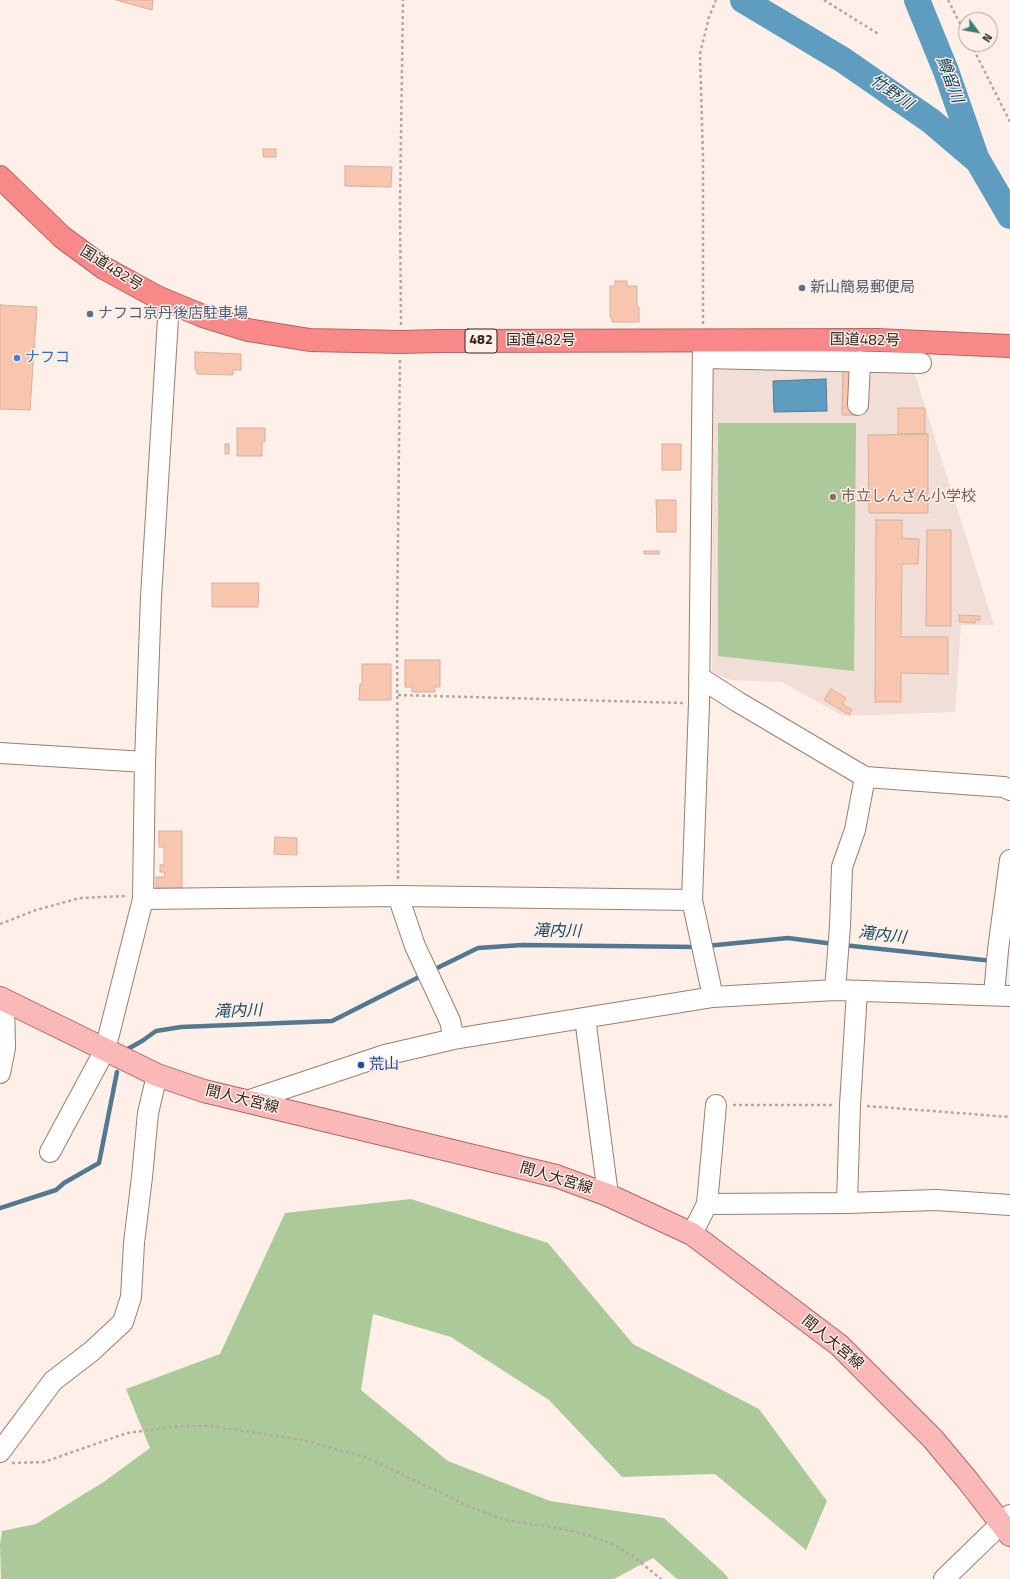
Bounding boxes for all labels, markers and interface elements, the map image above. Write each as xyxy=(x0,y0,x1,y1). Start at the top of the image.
north arrow xyxy=(958,12,998,52)
text: N xyxy=(979,30,996,45)
water label: 鱒留川 xyxy=(932,54,966,106)
water label: 竹野川 xyxy=(866,71,916,115)
street label: 国道482号 xyxy=(76,243,146,295)
place label: 新山簡易郵便局 xyxy=(810,279,915,297)
marker: 新山簡易郵便局 xyxy=(797,283,807,293)
place label: ナフコ京丹後店駐車場 xyxy=(98,305,248,323)
marker: ナフコ京丹後店駐車場 xyxy=(85,309,95,319)
road number: 482 xyxy=(465,329,497,353)
street label: 国道482号 xyxy=(830,331,900,351)
street label: 国道482号 xyxy=(506,332,576,350)
place label: ナフコ xyxy=(25,349,70,367)
marker: ナフコ xyxy=(12,353,22,363)
place label: 市立しんざん小学校 xyxy=(841,488,976,506)
marker: 市立しんざん小学校 xyxy=(828,492,838,502)
water label: 滝内川 xyxy=(533,922,581,942)
water label: 滝内川 xyxy=(857,924,907,948)
water label: 滝内川 xyxy=(214,1002,262,1022)
place label: 荒山 xyxy=(369,1056,399,1074)
marker: 荒山 xyxy=(356,1060,366,1070)
street label: 間人大宮線 xyxy=(203,1082,281,1118)
street label: 間人大宮線 xyxy=(518,1159,594,1199)
street label: 間人大宮線 xyxy=(797,1312,867,1374)

